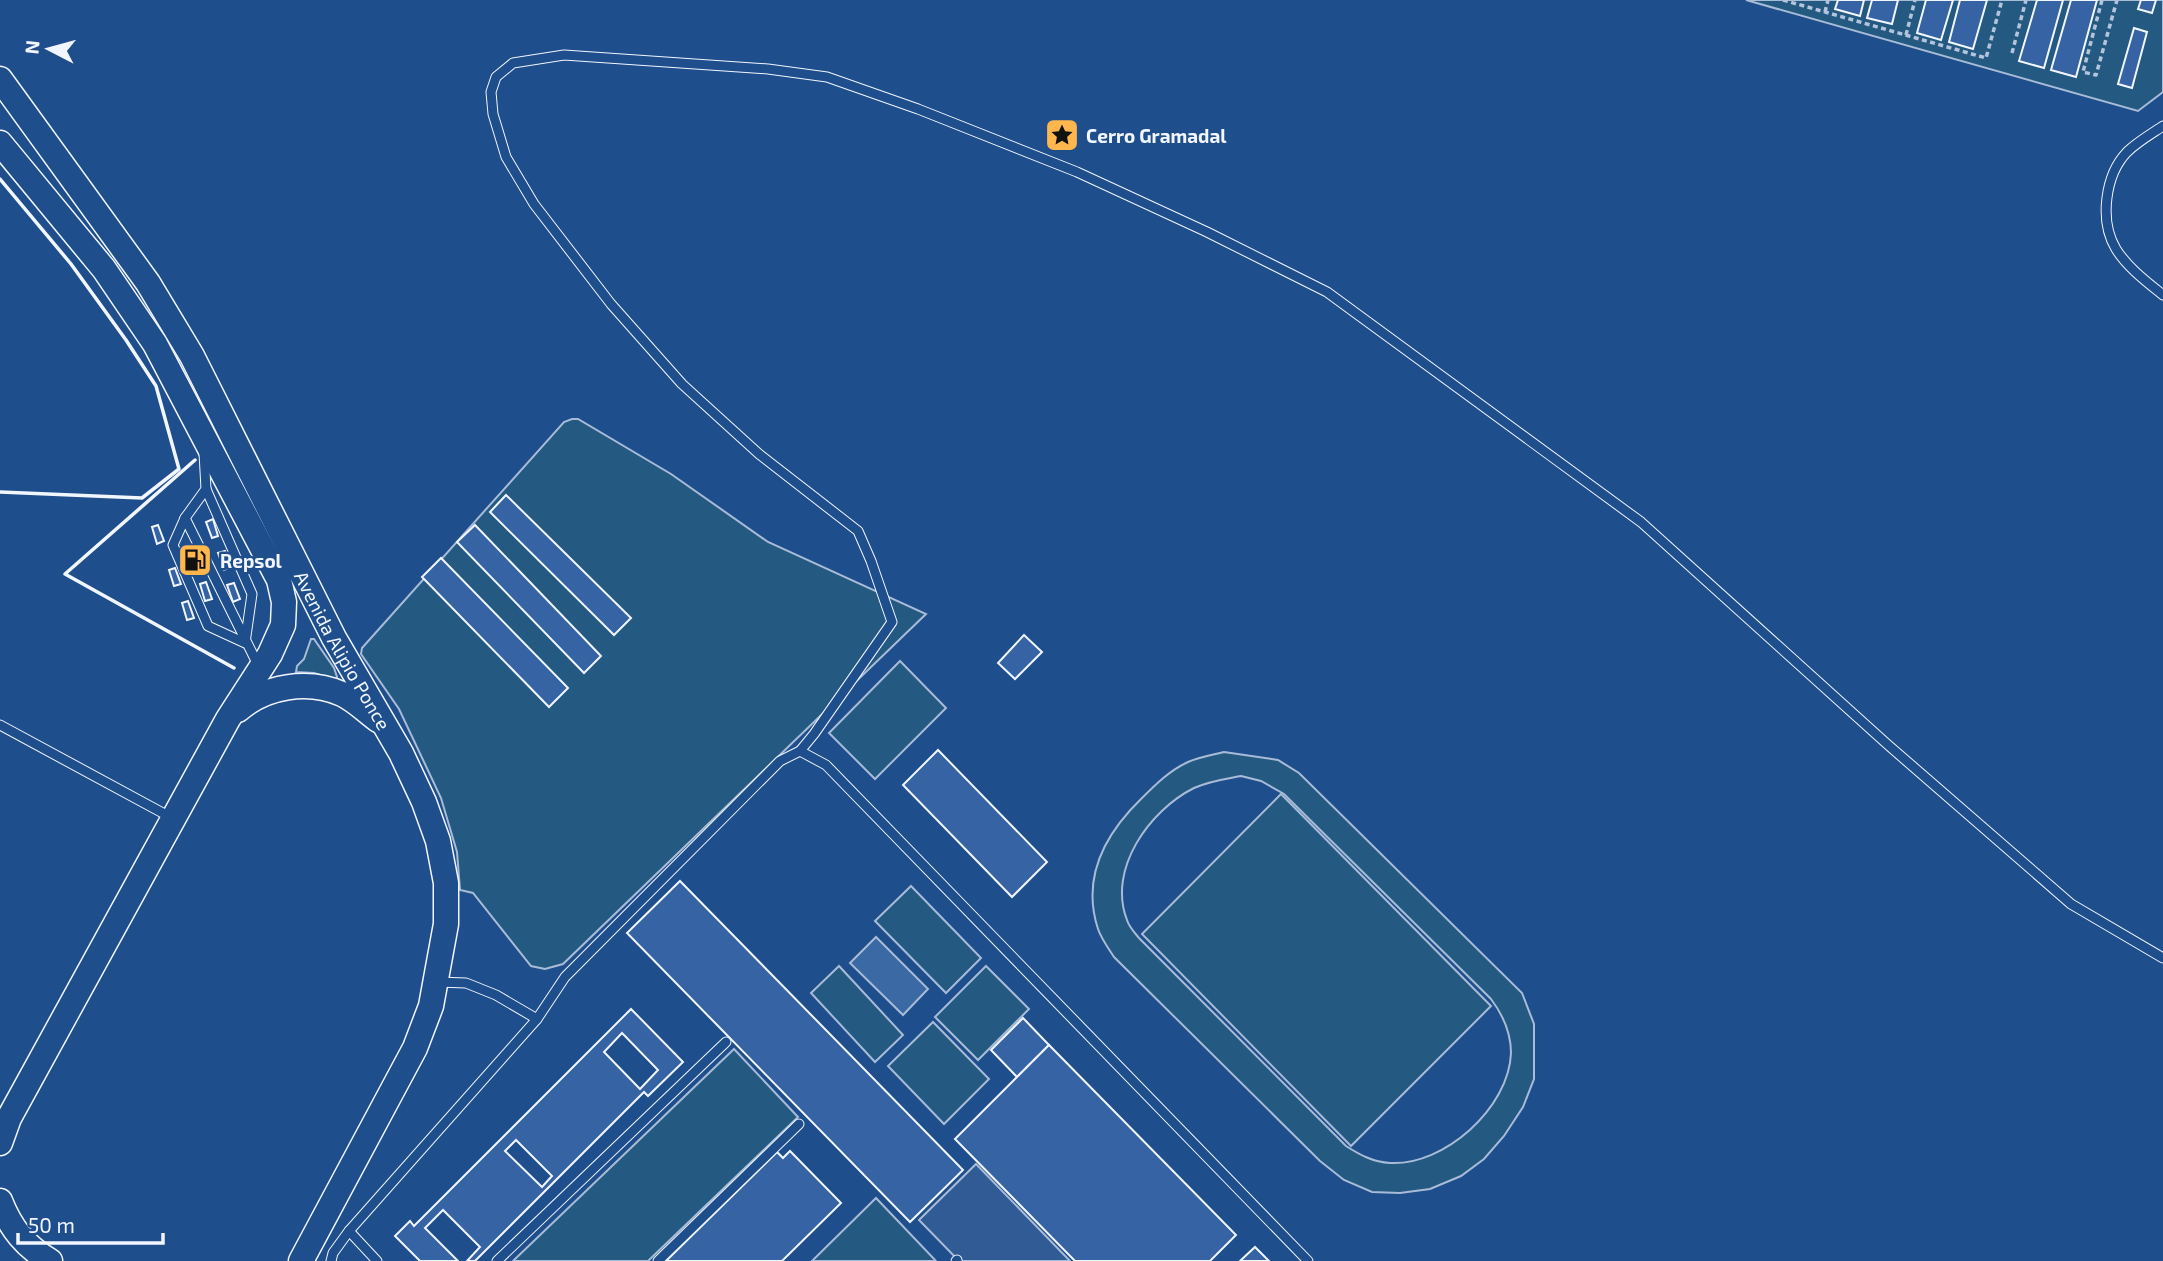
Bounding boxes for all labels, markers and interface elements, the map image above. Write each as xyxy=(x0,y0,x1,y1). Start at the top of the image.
north arrow xyxy=(14,14,84,84)
text: N xyxy=(19,39,44,55)
place icon: Cerro Gramadal xyxy=(1043,116,1081,154)
place label: Cerro Gramadal xyxy=(1086,124,1227,147)
fuel station icon: Repsol xyxy=(176,541,214,579)
place label: Repsol xyxy=(220,549,283,572)
street label: Avenida Alipio Ponce xyxy=(290,567,396,734)
scale bar xyxy=(18,1202,163,1246)
text: 50 m xyxy=(28,1212,75,1237)

